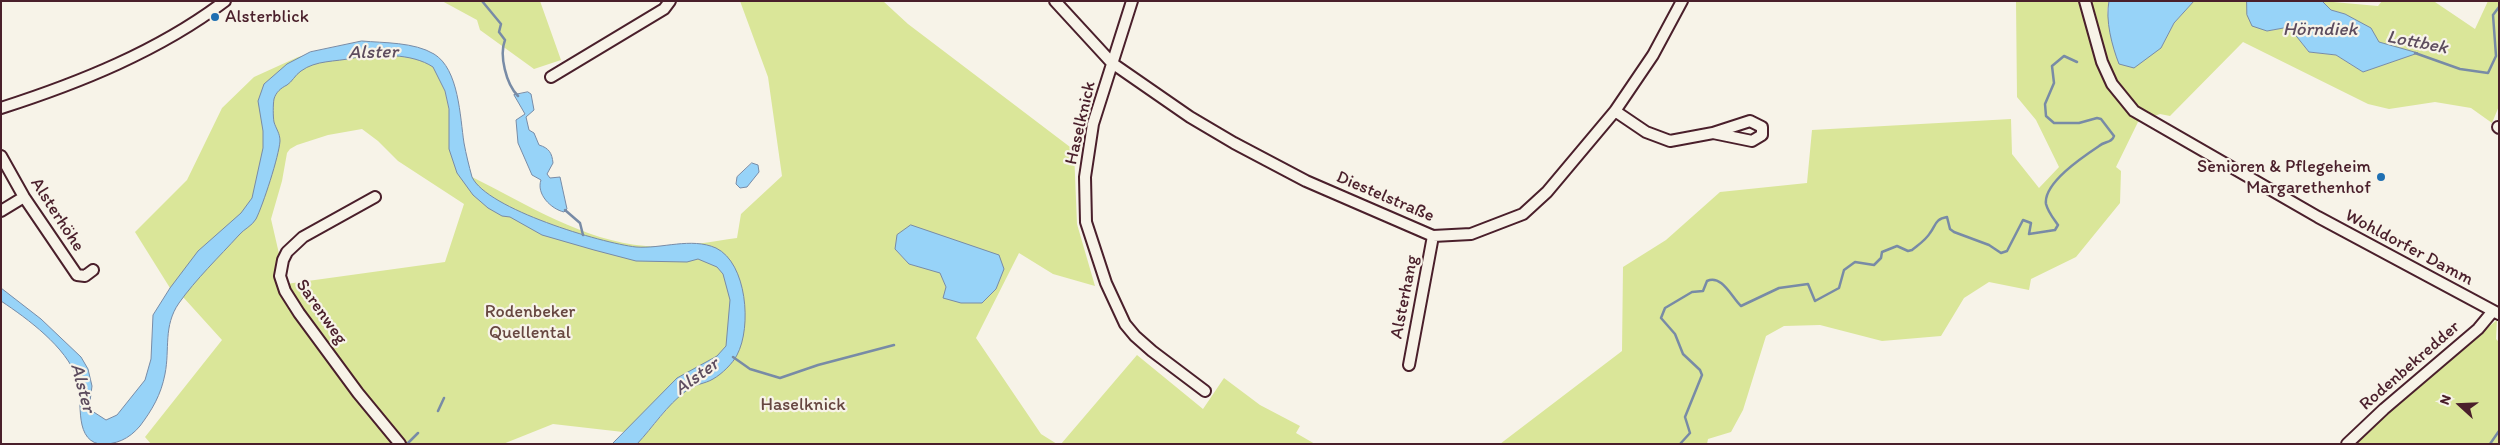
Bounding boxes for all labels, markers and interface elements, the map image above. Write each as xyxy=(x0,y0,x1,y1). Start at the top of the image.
place label: Alsterblick xyxy=(225,6,309,28)
marker: Alsterblick xyxy=(209,11,221,23)
water label: Hörndiek xyxy=(2283,19,2357,41)
water label: Lottbek xyxy=(2385,26,2449,60)
water label: Alster xyxy=(348,41,398,65)
street label: Haselknick xyxy=(1061,79,1101,167)
place label: Senioren & Pflegeheim Margarethenhof xyxy=(2197,156,2371,198)
street label: Diestelstraße xyxy=(1333,167,1437,227)
marker: Senioren & Pflegeheim Margarethenhof xyxy=(2375,171,2387,183)
street label: Alsterhöhe xyxy=(25,174,89,256)
street label: Wohldorfer Damm xyxy=(2341,205,2477,291)
street label: Alsterhang xyxy=(1386,253,1424,341)
street label: Sarenweg xyxy=(291,275,351,349)
park label: Rodenbeker Quellental xyxy=(485,301,575,344)
street label: Rodenbekredder xyxy=(2355,317,2465,415)
water label: Alster xyxy=(670,353,724,401)
water label: Alster xyxy=(65,361,99,415)
north arrow xyxy=(2435,380,2485,430)
text: N xyxy=(2436,392,2455,407)
park label: Haselknick xyxy=(760,394,846,416)

